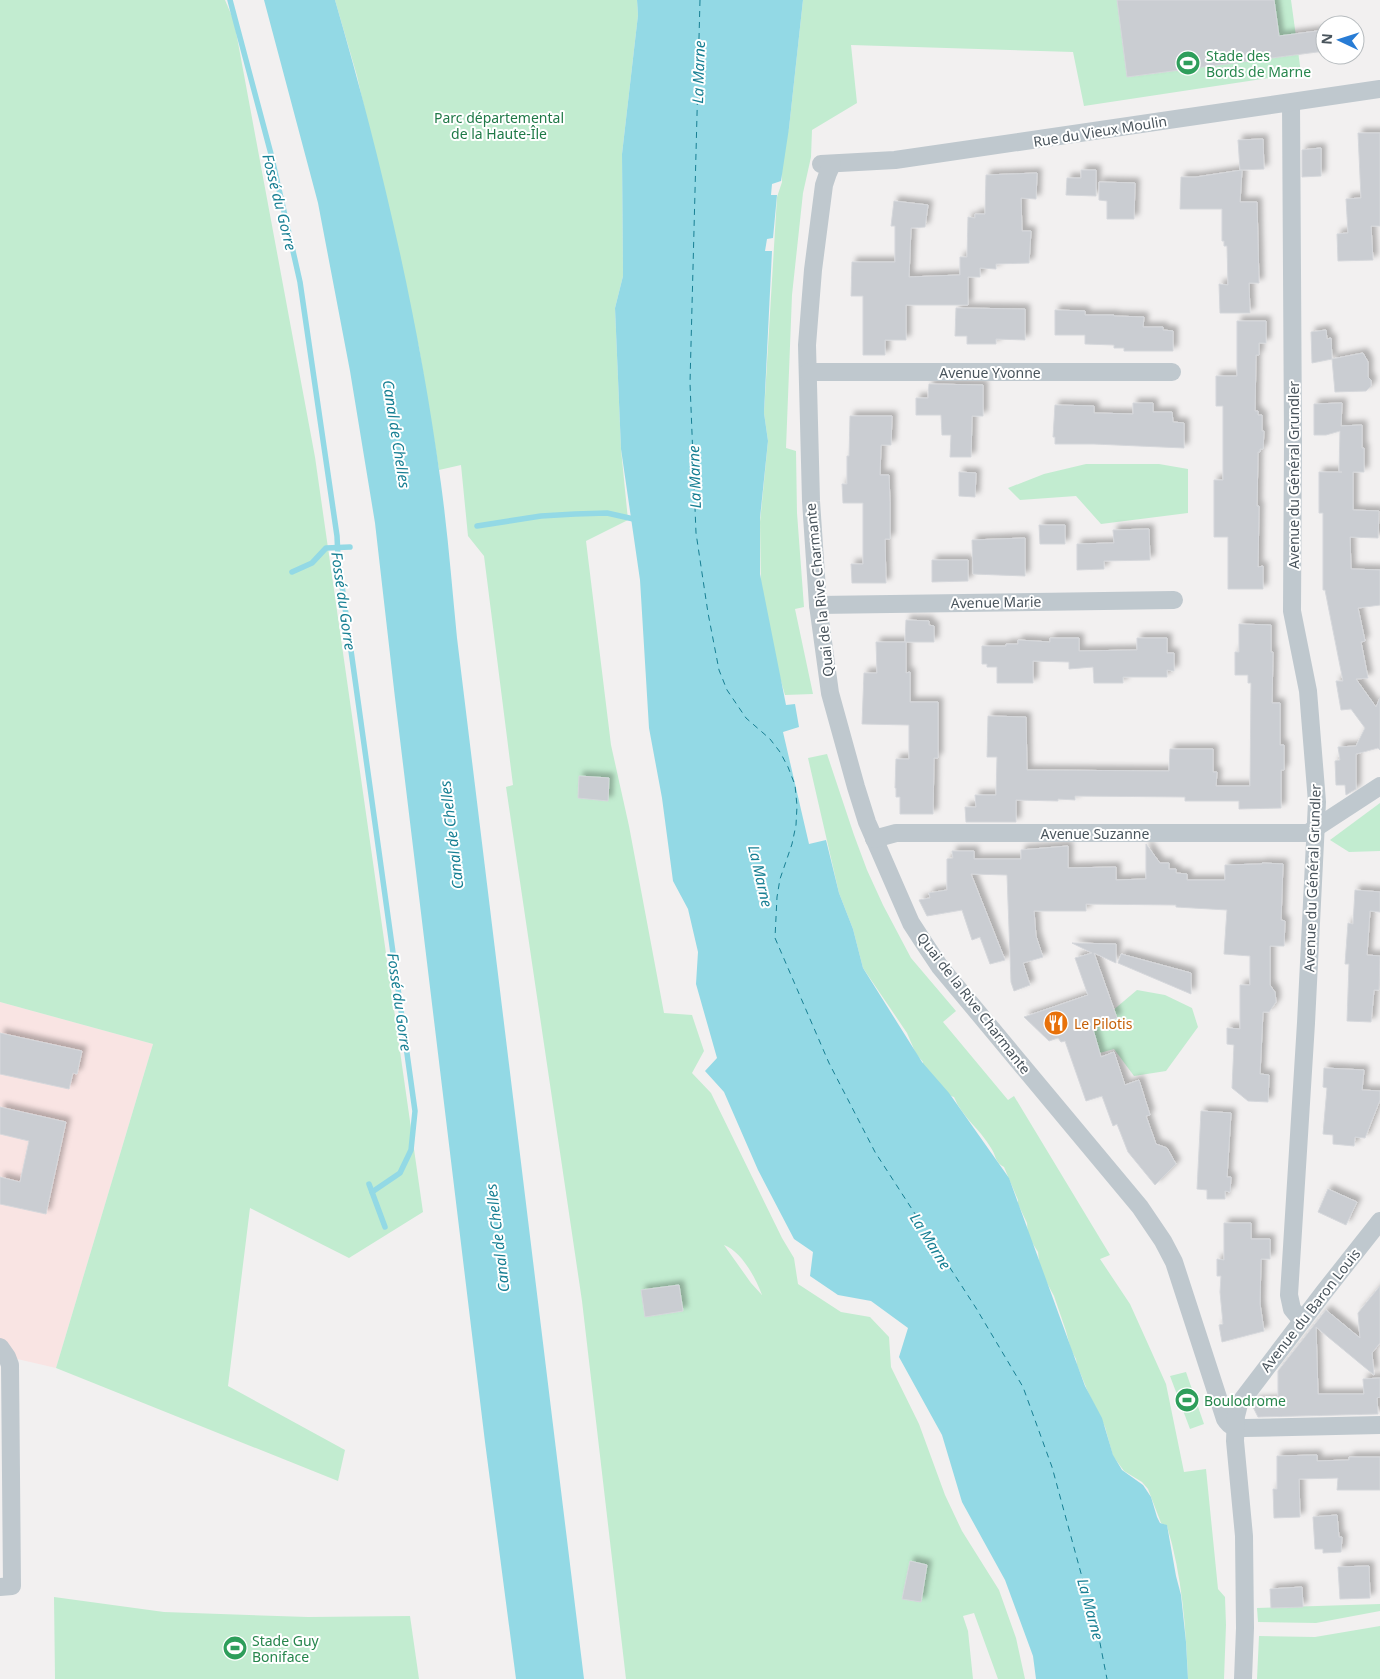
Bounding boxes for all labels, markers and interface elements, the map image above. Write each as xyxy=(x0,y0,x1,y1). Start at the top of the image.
north arrow xyxy=(1315,15,1365,65)
text: N xyxy=(1317,33,1336,45)
water label: La Marne xyxy=(687,40,709,104)
place label: Stade des Bords de Marne xyxy=(1206,46,1311,81)
sports icon: Stade des Bords de Marne xyxy=(1175,50,1201,76)
park label: Parc départemental de la Haute-Île xyxy=(434,108,564,143)
street label: Rue du Vieux Moulin xyxy=(1032,111,1168,151)
water label: Fossé du Gorre xyxy=(258,152,302,253)
street label: Avenue Yvonne xyxy=(939,363,1041,382)
water label: Canal de Chelles xyxy=(379,379,415,490)
street label: Avenue du Général Grundler xyxy=(1284,381,1303,569)
water label: La Marne xyxy=(683,445,705,509)
street label: Quai de la Rive Charmante xyxy=(800,502,838,678)
water label: Fossé du Gorre xyxy=(327,551,361,652)
street label: Avenue Marie xyxy=(951,592,1042,612)
water label: Canal de Chelles xyxy=(434,779,468,890)
street label: Avenue du Général Grundler xyxy=(1299,783,1325,972)
street label: Avenue Suzanne xyxy=(1041,824,1149,843)
water label: La Marne xyxy=(744,843,778,909)
street label: Quai de la Rive Charmante xyxy=(913,928,1035,1078)
water label: Fossé du Gorre xyxy=(383,952,417,1053)
restaurant icon: Le Pilotis xyxy=(1043,1010,1069,1036)
place label: Le Pilotis xyxy=(1074,1014,1133,1033)
water label: Canal de Chelles xyxy=(480,1182,514,1293)
water label: La Marne xyxy=(906,1209,956,1273)
street label: Avenue du Baron Louis xyxy=(1256,1244,1364,1376)
sports icon: Boulodrome xyxy=(1174,1387,1200,1413)
place label: Boulodrome xyxy=(1204,1391,1286,1410)
water label: La Marne xyxy=(1073,1576,1109,1642)
place label: Stade Guy Boniface xyxy=(252,1631,320,1666)
sports icon: Stade Guy Boniface xyxy=(222,1635,248,1661)

